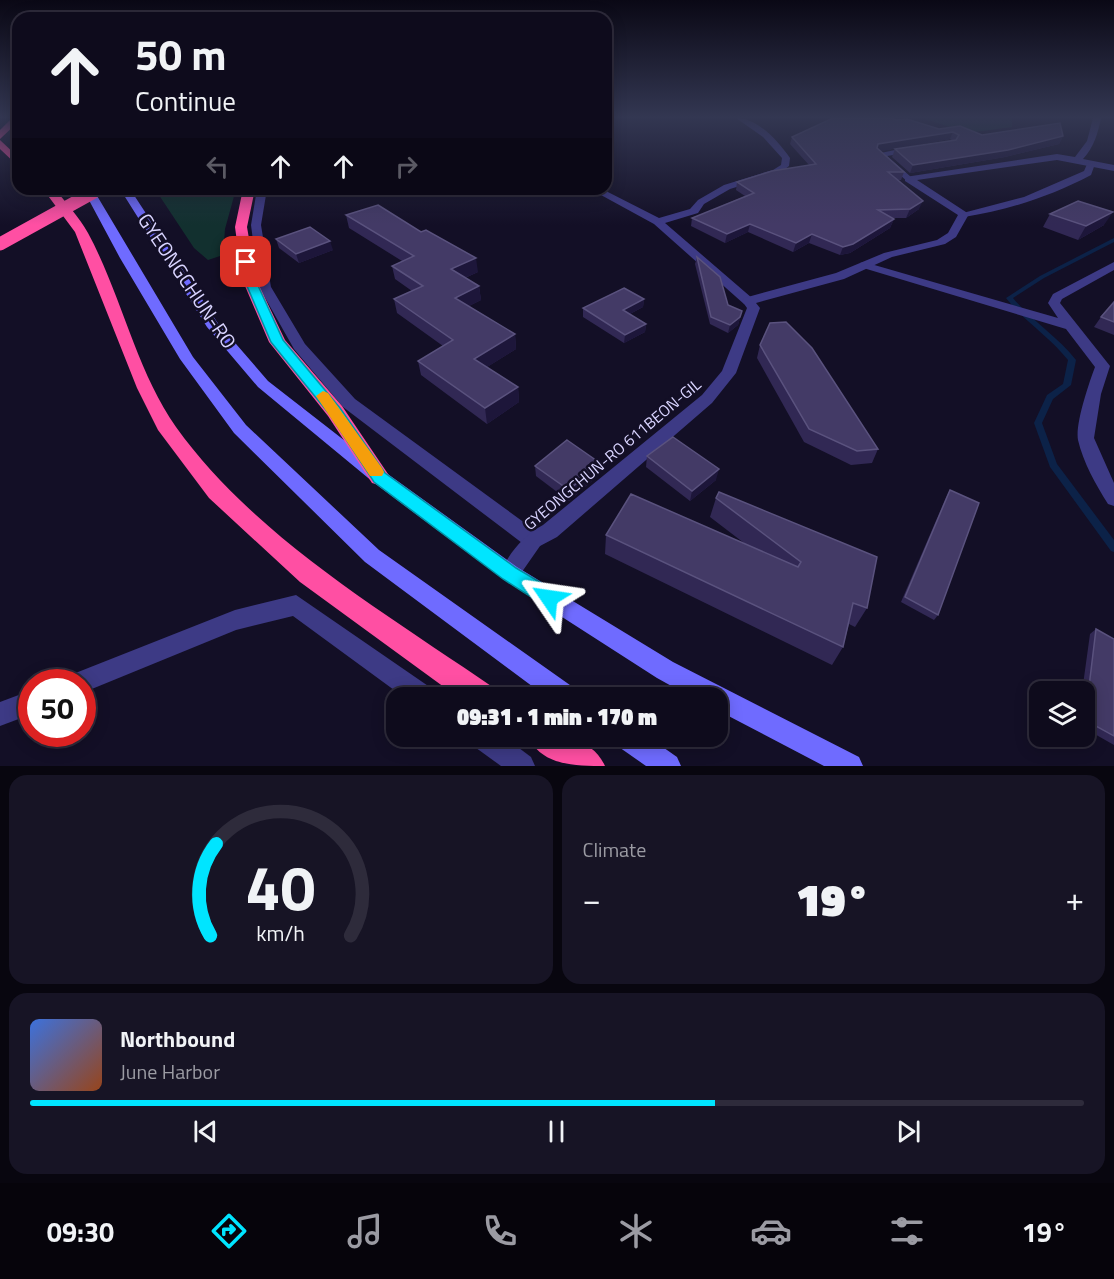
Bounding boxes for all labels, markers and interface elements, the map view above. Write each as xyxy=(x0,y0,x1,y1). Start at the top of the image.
text: 50 m xyxy=(135,22,227,86)
icon: ahead xyxy=(36,36,114,114)
text: Continue xyxy=(135,80,236,121)
icon: left xyxy=(201,150,234,183)
icon: ahead xyxy=(264,150,297,183)
icon: ahead xyxy=(327,150,360,183)
icon: right xyxy=(390,150,423,183)
street label: GYEONGCHUN-RO xyxy=(130,207,244,355)
pin xyxy=(220,236,271,287)
icon: arrive xyxy=(229,245,262,278)
street label: GYEONGCHUN-RO 611BEON-GIL xyxy=(518,372,706,536)
position arrow xyxy=(517,566,581,630)
speed limit sign: 50 xyxy=(18,669,96,747)
map controls xyxy=(1029,681,1095,747)
button: layers xyxy=(1029,681,1095,747)
text: 09:31 · 1 min · 170 m xyxy=(457,700,657,734)
text: Climate xyxy=(583,834,646,865)
text: 40 xyxy=(246,839,316,934)
text: 19° xyxy=(796,865,870,933)
text: − xyxy=(583,874,601,924)
text: + xyxy=(1066,874,1084,924)
text: km/h xyxy=(256,918,305,950)
text: Northbound xyxy=(120,1022,235,1056)
text: June Harbor xyxy=(120,1056,220,1087)
icon: previous xyxy=(189,1115,222,1148)
icon: pause xyxy=(540,1115,573,1148)
icon: next xyxy=(892,1115,925,1148)
icon: directions xyxy=(208,1210,250,1252)
icon: music xyxy=(344,1210,386,1252)
icon: phone xyxy=(479,1210,521,1252)
icon: climate xyxy=(615,1210,657,1252)
icon: car xyxy=(750,1210,792,1252)
icon: filters xyxy=(886,1210,928,1252)
text: 09:30 xyxy=(47,1211,114,1252)
text: 19° xyxy=(1022,1211,1067,1252)

